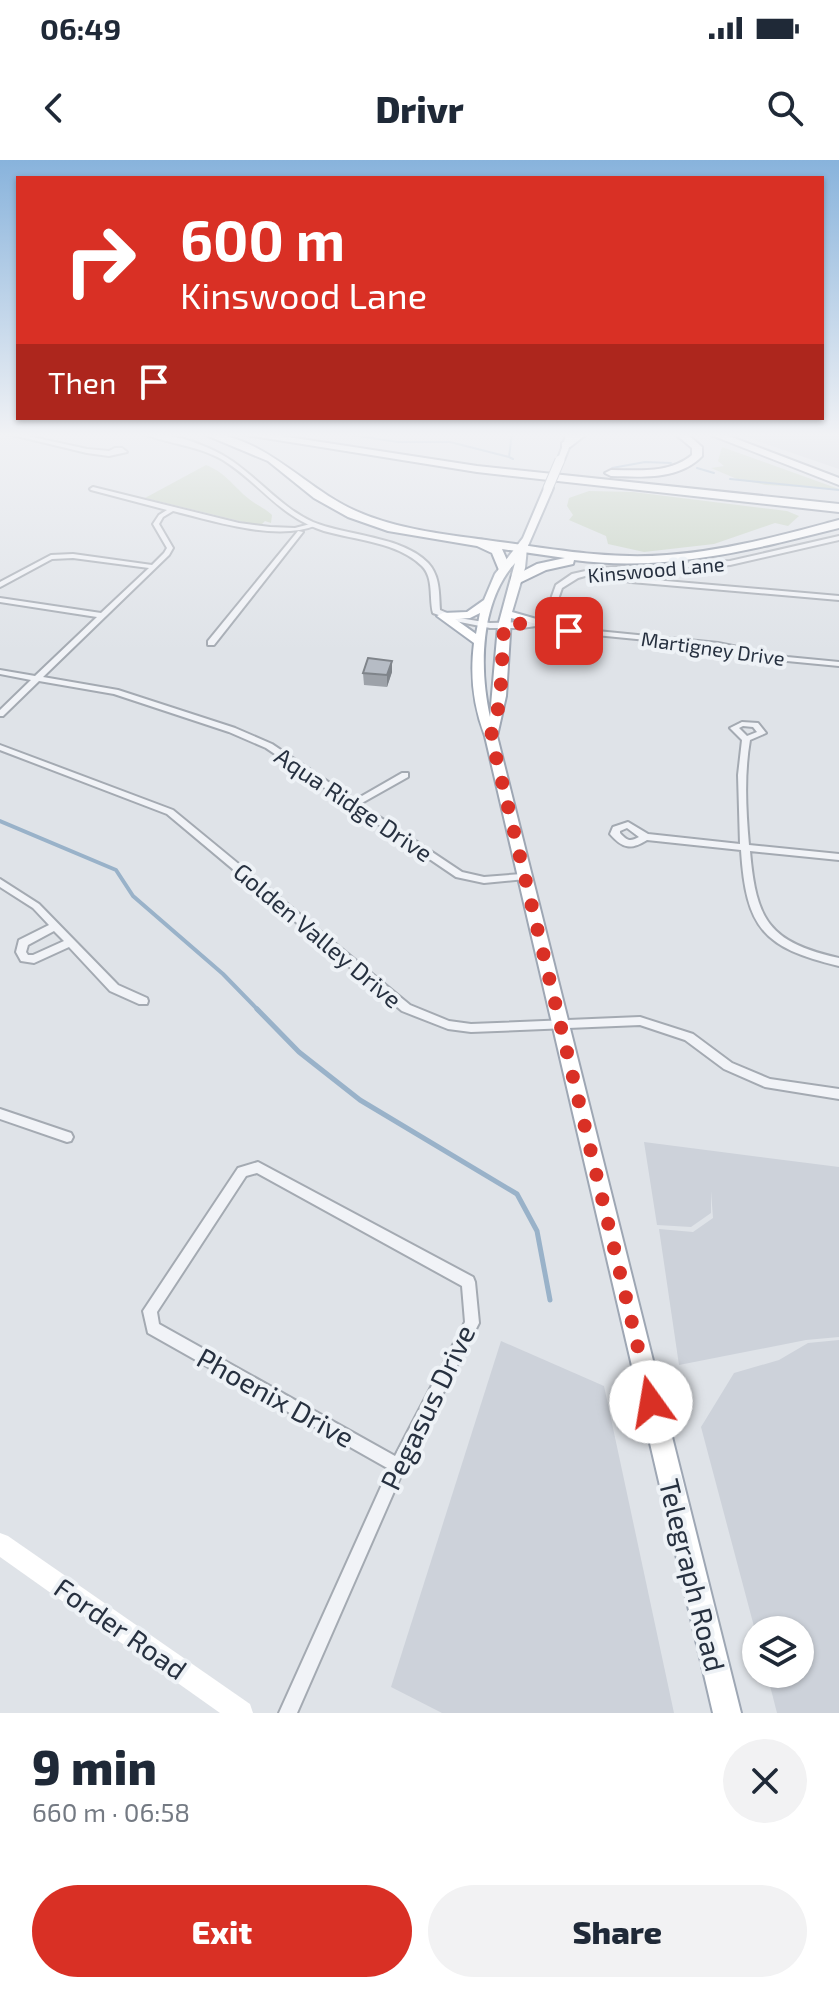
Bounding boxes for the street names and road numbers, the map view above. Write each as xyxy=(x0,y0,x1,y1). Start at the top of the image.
street label: Kinswood Lane xyxy=(587,551,725,587)
street label: Martigney Drive xyxy=(640,626,786,670)
street label: Aqua Ridge Drive xyxy=(270,741,438,867)
street label: Golden Valley Drive xyxy=(228,856,408,1014)
street label: Pegasus Drive xyxy=(372,1319,482,1495)
street label: Phoenix Drive xyxy=(191,1340,361,1454)
street label: Telegraph Road xyxy=(653,1475,733,1675)
street label: Forder Road xyxy=(48,1570,194,1686)

